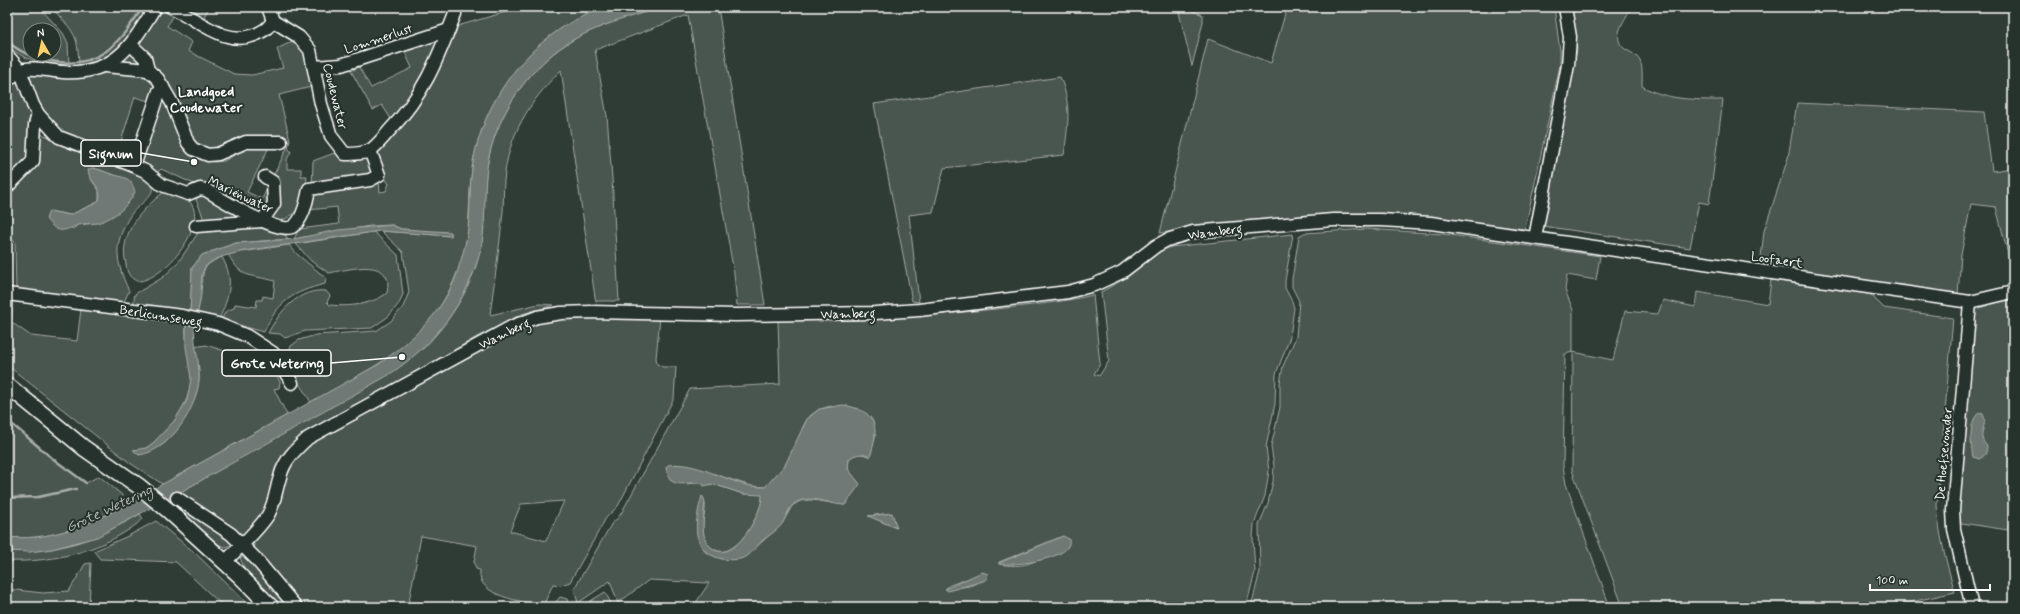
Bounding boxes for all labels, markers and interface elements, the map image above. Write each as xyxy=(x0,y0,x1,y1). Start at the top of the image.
street label: Lommerlust xyxy=(342,20,415,58)
north arrow xyxy=(22,22,62,62)
text: N xyxy=(36,26,45,41)
street label: Coudewater xyxy=(318,62,351,132)
district label: Landgoed Coudewater xyxy=(170,83,243,117)
callout: Signum xyxy=(81,140,141,166)
text: Signum xyxy=(89,145,133,166)
street label: Mariënwater xyxy=(205,173,276,218)
street label: Wamberg xyxy=(1187,221,1244,246)
street label: Loofaert xyxy=(1750,248,1804,273)
street label: Berlicumseweg xyxy=(118,302,203,333)
street label: Wamberg xyxy=(820,306,876,325)
street label: Wamberg xyxy=(476,315,534,356)
callout: Grote Wetering xyxy=(222,350,331,376)
text: Grote Wetering xyxy=(230,355,324,375)
street label: De Hoefsevonder xyxy=(1932,406,1957,501)
water label: Grote Wetering xyxy=(63,481,157,539)
scale bar xyxy=(1870,566,1990,592)
text: 100 m xyxy=(1876,573,1908,589)

